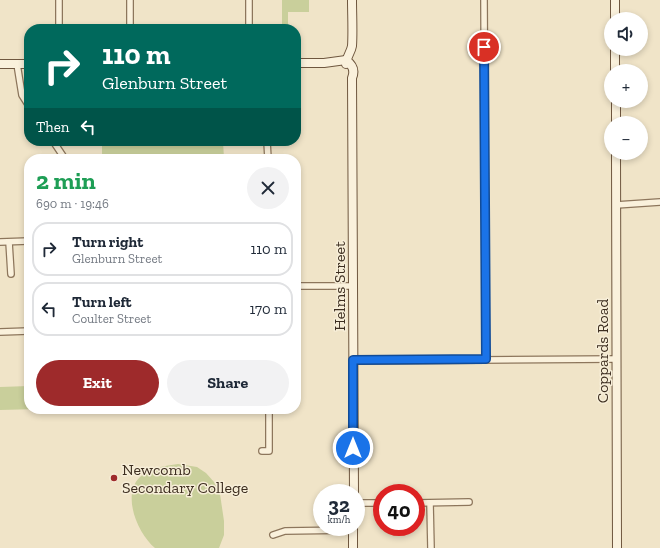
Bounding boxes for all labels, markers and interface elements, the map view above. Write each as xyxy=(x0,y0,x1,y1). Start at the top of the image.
map controls xyxy=(604,12,648,160)
button: sound xyxy=(604,12,648,56)
pin xyxy=(467,30,501,64)
icon: arrive xyxy=(473,36,495,58)
text: 110 m xyxy=(102,38,171,71)
icon: right xyxy=(36,40,88,92)
button: + xyxy=(604,64,648,108)
text: Glenburn Street xyxy=(102,72,227,94)
icon: left xyxy=(77,116,99,138)
button: − xyxy=(604,116,648,160)
text: Then xyxy=(36,118,69,136)
text: 2 min xyxy=(36,166,96,195)
button: close xyxy=(247,167,289,209)
text: 690 m · 19:46 xyxy=(36,196,109,211)
text: Turn right xyxy=(72,233,143,251)
icon: right xyxy=(38,238,60,260)
text: 110 m xyxy=(250,240,287,258)
street label: Helms Street xyxy=(330,241,349,331)
text: Glenburn Street xyxy=(72,251,162,266)
text: Turn left xyxy=(72,293,132,311)
icon: left xyxy=(38,298,60,320)
street label: Coppards Road xyxy=(593,299,612,403)
text: 170 m xyxy=(249,300,287,318)
text: Coulter Street xyxy=(72,311,151,326)
button: Exit xyxy=(36,360,159,406)
button: Share xyxy=(167,360,289,406)
position arrow xyxy=(332,427,374,469)
place label: Newcomb Secondary College xyxy=(122,460,248,497)
marker: Newcomb Secondary College xyxy=(109,473,119,483)
speed limit sign: 40 xyxy=(373,484,425,536)
text: 32 xyxy=(328,493,350,517)
text: km/h xyxy=(328,514,350,526)

